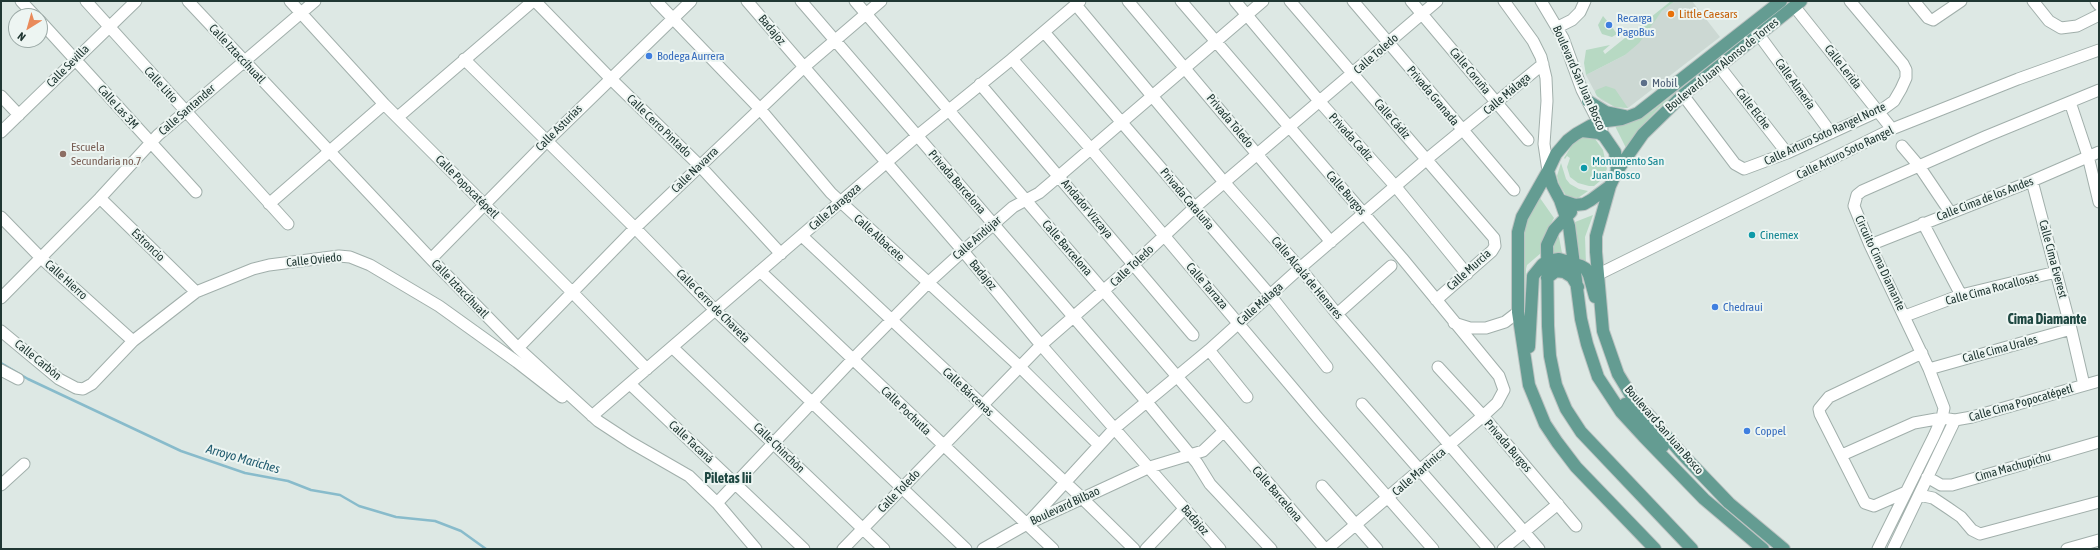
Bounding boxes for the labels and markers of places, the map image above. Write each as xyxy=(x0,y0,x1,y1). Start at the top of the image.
place label: Little Caesars xyxy=(1679,7,1737,21)
marker: Little Caesars xyxy=(1666,9,1676,19)
place label: Recarga PagoBus xyxy=(1617,11,1654,39)
marker: Recarga PagoBus xyxy=(1604,20,1614,30)
place label: Bodega Aurrera xyxy=(657,49,725,63)
marker: Bodega Aurrera xyxy=(644,51,654,61)
place label: Mobil xyxy=(1652,76,1677,90)
marker: Mobil xyxy=(1639,78,1649,88)
place label: Escuela Secundaria no.7 xyxy=(71,140,142,168)
marker: Escuela Secundaria no.7 xyxy=(58,149,68,159)
place label: Monumento San Juan Bosco xyxy=(1592,154,1664,182)
marker: Monumento San Juan Bosco xyxy=(1579,163,1589,173)
place label: Cinemex xyxy=(1760,228,1798,242)
marker: Cinemex xyxy=(1747,230,1757,240)
place label: Chedraui xyxy=(1723,300,1763,314)
marker: Chedraui xyxy=(1710,302,1720,312)
place label: Coppel xyxy=(1755,424,1786,438)
marker: Coppel xyxy=(1742,426,1752,436)

